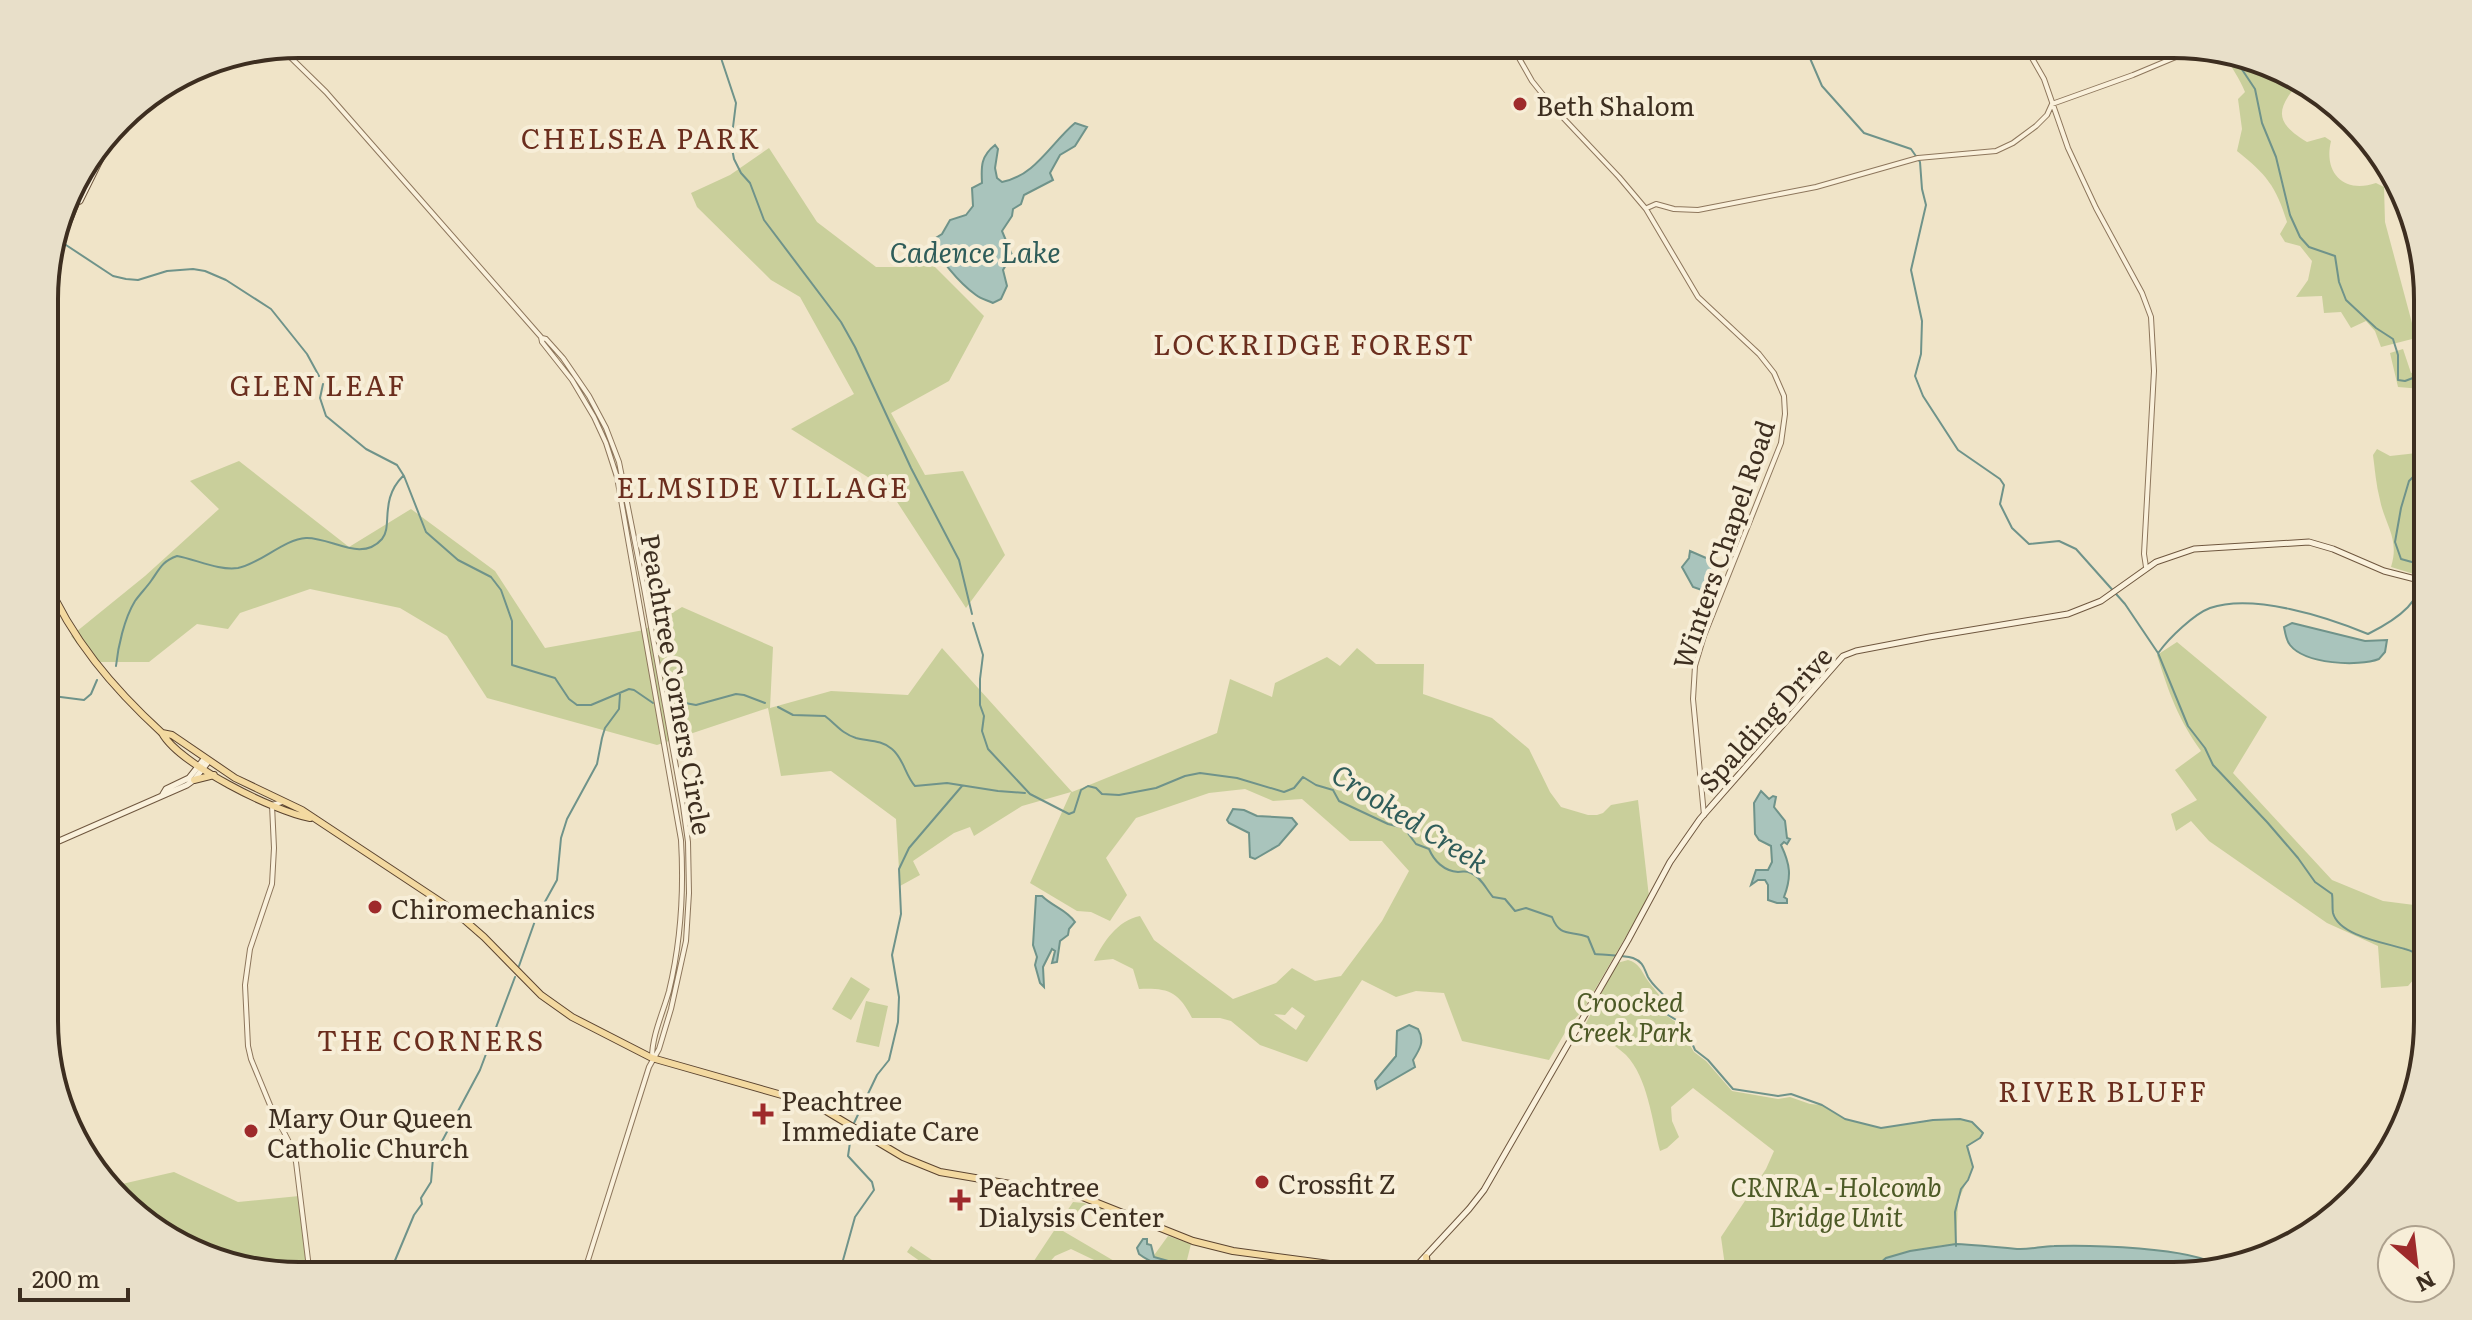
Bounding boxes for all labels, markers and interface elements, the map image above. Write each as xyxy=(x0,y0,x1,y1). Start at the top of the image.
place label: Beth Shalom xyxy=(1536,85,1695,124)
marker: Beth Shalom xyxy=(1511,95,1529,113)
district label: CHELSEA PARK xyxy=(521,116,761,158)
water label: Cadence Lake xyxy=(889,230,1061,272)
district label: LOCKRIDGE FOREST xyxy=(1153,322,1475,364)
district label: GLEN LEAF xyxy=(229,363,407,405)
street label: Winters Chapel Road xyxy=(1661,414,1783,674)
district label: ELMSIDE VILLAGE xyxy=(616,465,910,507)
street label: Peachtree Corners Circle xyxy=(632,530,724,838)
street label: Spalding Drive xyxy=(1688,637,1840,799)
water label: Crooked Creek xyxy=(1324,752,1498,882)
place label: Chiromechanics xyxy=(391,888,595,927)
marker: Chiromechanics xyxy=(366,898,384,916)
park label: Croocked Creek Park xyxy=(1567,981,1693,1050)
district label: THE CORNERS xyxy=(317,1018,545,1060)
district label: RIVER BLUFF xyxy=(1998,1069,2208,1111)
place label: Peachtree Immediate Care xyxy=(781,1080,979,1149)
place label: Mary Our Queen Catholic Church xyxy=(267,1097,473,1166)
marker: Peachtree Immediate Care xyxy=(752,1103,774,1125)
marker: Mary Our Queen Catholic Church xyxy=(242,1122,260,1140)
place label: Crossfit Z xyxy=(1278,1163,1396,1202)
place label: Peachtree Dialysis Center xyxy=(978,1166,1165,1235)
park label: CRNRA - Holcomb Bridge Unit xyxy=(1730,1166,1942,1235)
marker: Crossfit Z xyxy=(1253,1173,1271,1191)
marker: Peachtree Dialysis Center xyxy=(949,1189,971,1211)
north arrow xyxy=(2376,1224,2456,1304)
scale bar xyxy=(20,1252,128,1302)
text: 200 m xyxy=(32,1260,100,1295)
text: N xyxy=(2410,1264,2442,1302)

